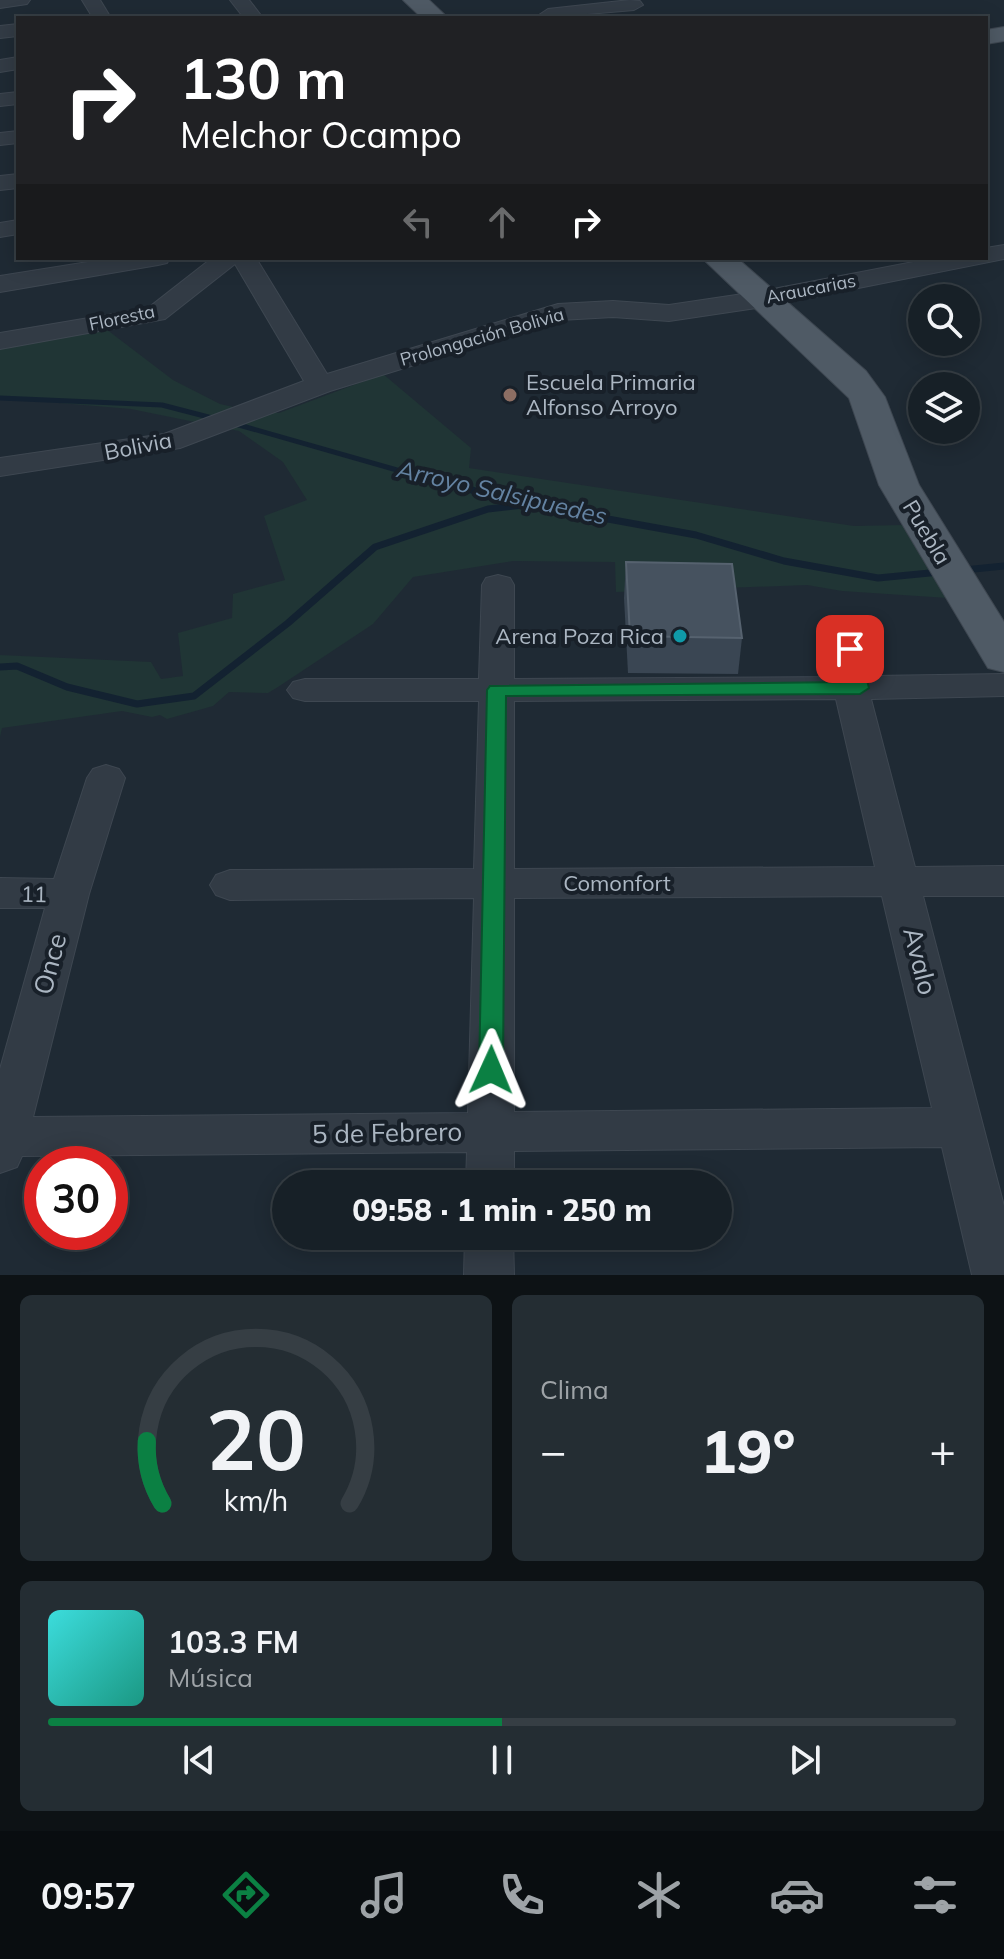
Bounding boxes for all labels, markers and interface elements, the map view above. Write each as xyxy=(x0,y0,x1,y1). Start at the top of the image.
text: 130 m xyxy=(180,43,347,113)
icon: right xyxy=(48,48,152,152)
text: Melchor Ocampo xyxy=(180,112,462,157)
icon: left xyxy=(396,200,440,244)
icon: ahead xyxy=(480,200,524,244)
icon: right xyxy=(564,200,608,244)
street label: Araucarias xyxy=(764,269,858,308)
map controls xyxy=(908,284,980,444)
button: search xyxy=(908,284,980,356)
street label: Floresta xyxy=(87,299,157,336)
street label: Prolongación Bolivia xyxy=(397,302,566,371)
place label: Escuela Primaria Alfonso Arroyo xyxy=(526,368,696,421)
button: layers xyxy=(908,372,980,444)
marker: Escuela Primaria Alfonso Arroyo xyxy=(501,386,519,404)
street label: Bolivia xyxy=(102,426,174,466)
water label: Arroyo Salsipuedes xyxy=(393,453,610,531)
street label: Puebla xyxy=(897,495,957,569)
pin xyxy=(816,615,884,683)
place label: Arena Poza Rica xyxy=(495,622,664,650)
marker: Arena Poza Rica xyxy=(671,627,689,645)
icon: arrive xyxy=(828,627,872,671)
street label: Comonfort xyxy=(563,869,671,897)
street label: 11 xyxy=(21,880,47,908)
street label: Avalo xyxy=(896,924,945,998)
street label: Once xyxy=(26,930,73,998)
position arrow xyxy=(449,1028,533,1112)
street label: 5 de Febrero xyxy=(312,1115,462,1150)
speed limit sign: 30 xyxy=(24,1146,128,1250)
text: 09:58 · 1 min · 250 m xyxy=(352,1191,652,1229)
text: Clima xyxy=(540,1373,609,1406)
text: 20 xyxy=(206,1386,306,1491)
text: 19° xyxy=(700,1413,796,1488)
text: − xyxy=(540,1423,566,1478)
text: + xyxy=(930,1423,956,1478)
text: km/h xyxy=(224,1482,288,1518)
text: 103.3 FM xyxy=(168,1623,299,1661)
text: Música xyxy=(168,1661,253,1694)
icon: previous xyxy=(177,1738,221,1782)
icon: pause xyxy=(480,1738,524,1782)
icon: next xyxy=(783,1738,827,1782)
icon: directions xyxy=(218,1867,274,1923)
icon: music xyxy=(356,1867,412,1923)
icon: phone xyxy=(494,1867,550,1923)
icon: climate xyxy=(631,1867,687,1923)
icon: car xyxy=(769,1867,825,1923)
icon: filters xyxy=(907,1867,963,1923)
text: 09:57 xyxy=(41,1873,136,1918)

